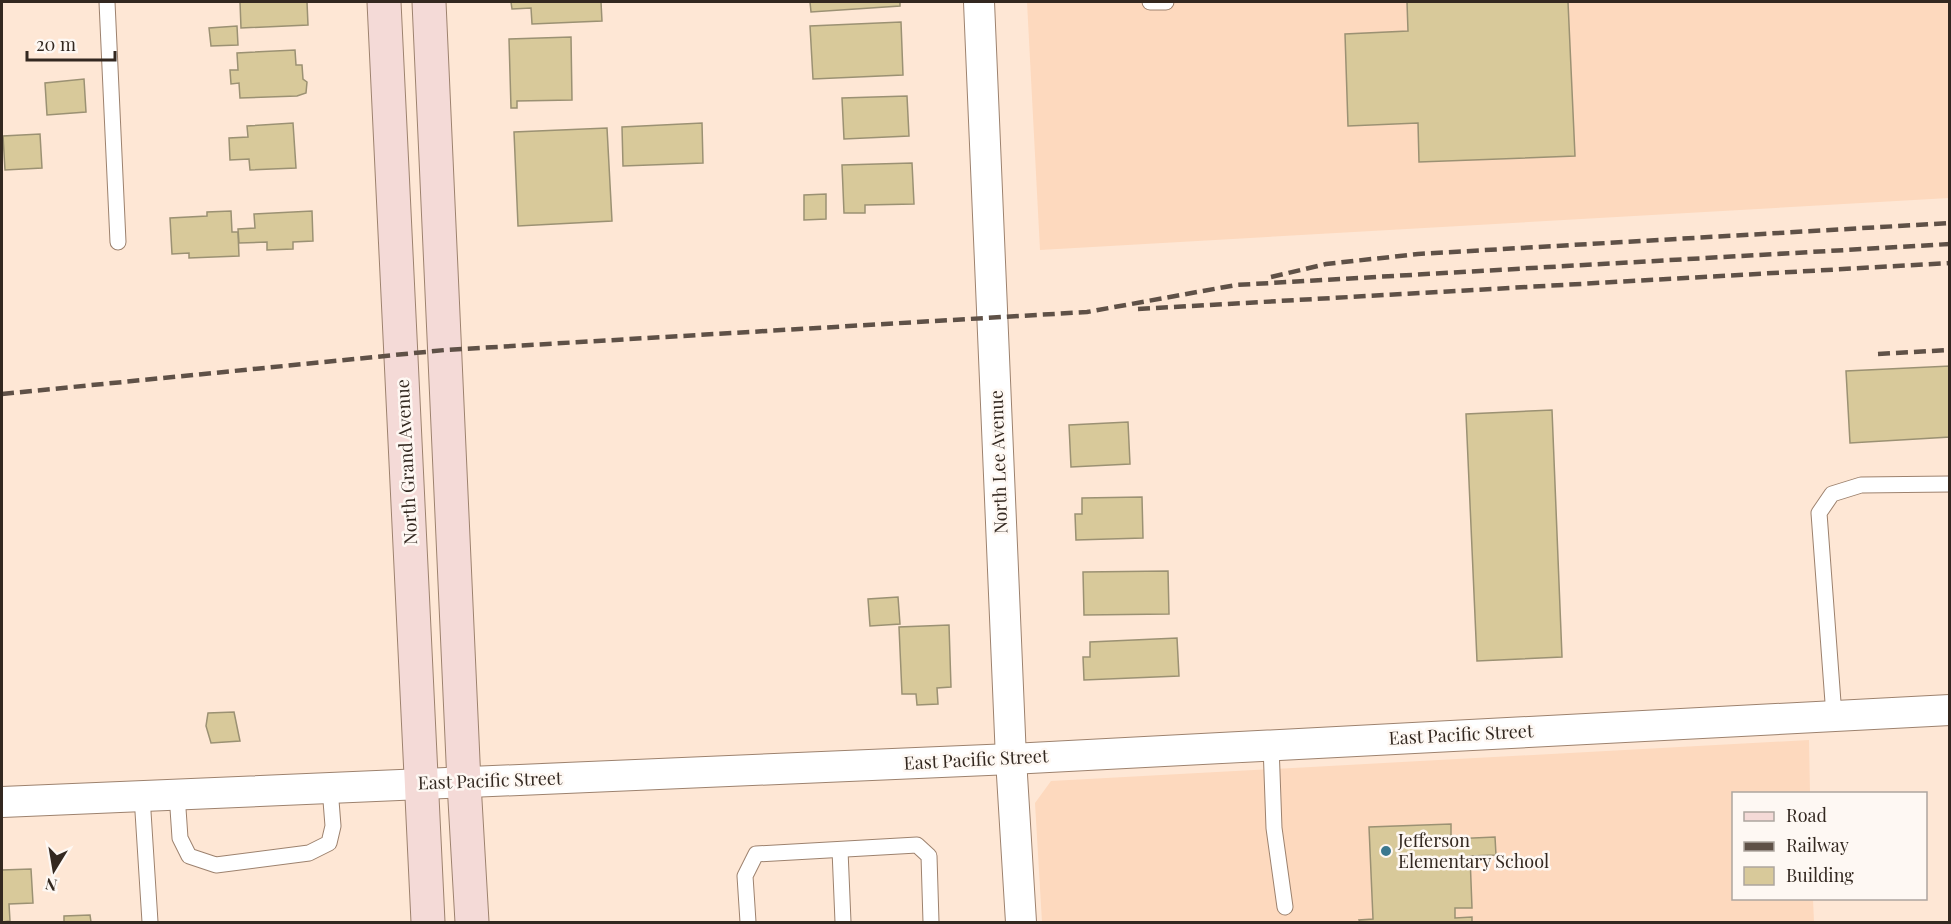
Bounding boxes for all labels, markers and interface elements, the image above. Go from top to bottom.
scale bar [27,24,116,62]
text: 20 m [36,32,76,56]
street label: North Grand Avenue [390,379,422,545]
street label: North Lee Avenue [983,390,1013,534]
street label: East Pacific Street [1388,718,1534,750]
street label: East Pacific Street [903,743,1049,775]
street label: East Pacific Street [417,765,563,795]
legend [1732,792,1927,900]
text: Road [1786,803,1827,827]
place label: Jefferson Elementary School [1397,828,1549,873]
text: Railway [1786,833,1849,857]
north arrow [24,840,84,900]
marker: Jefferson Elementary School [1379,844,1393,858]
text: Building [1786,863,1854,887]
text: N [43,874,59,897]

